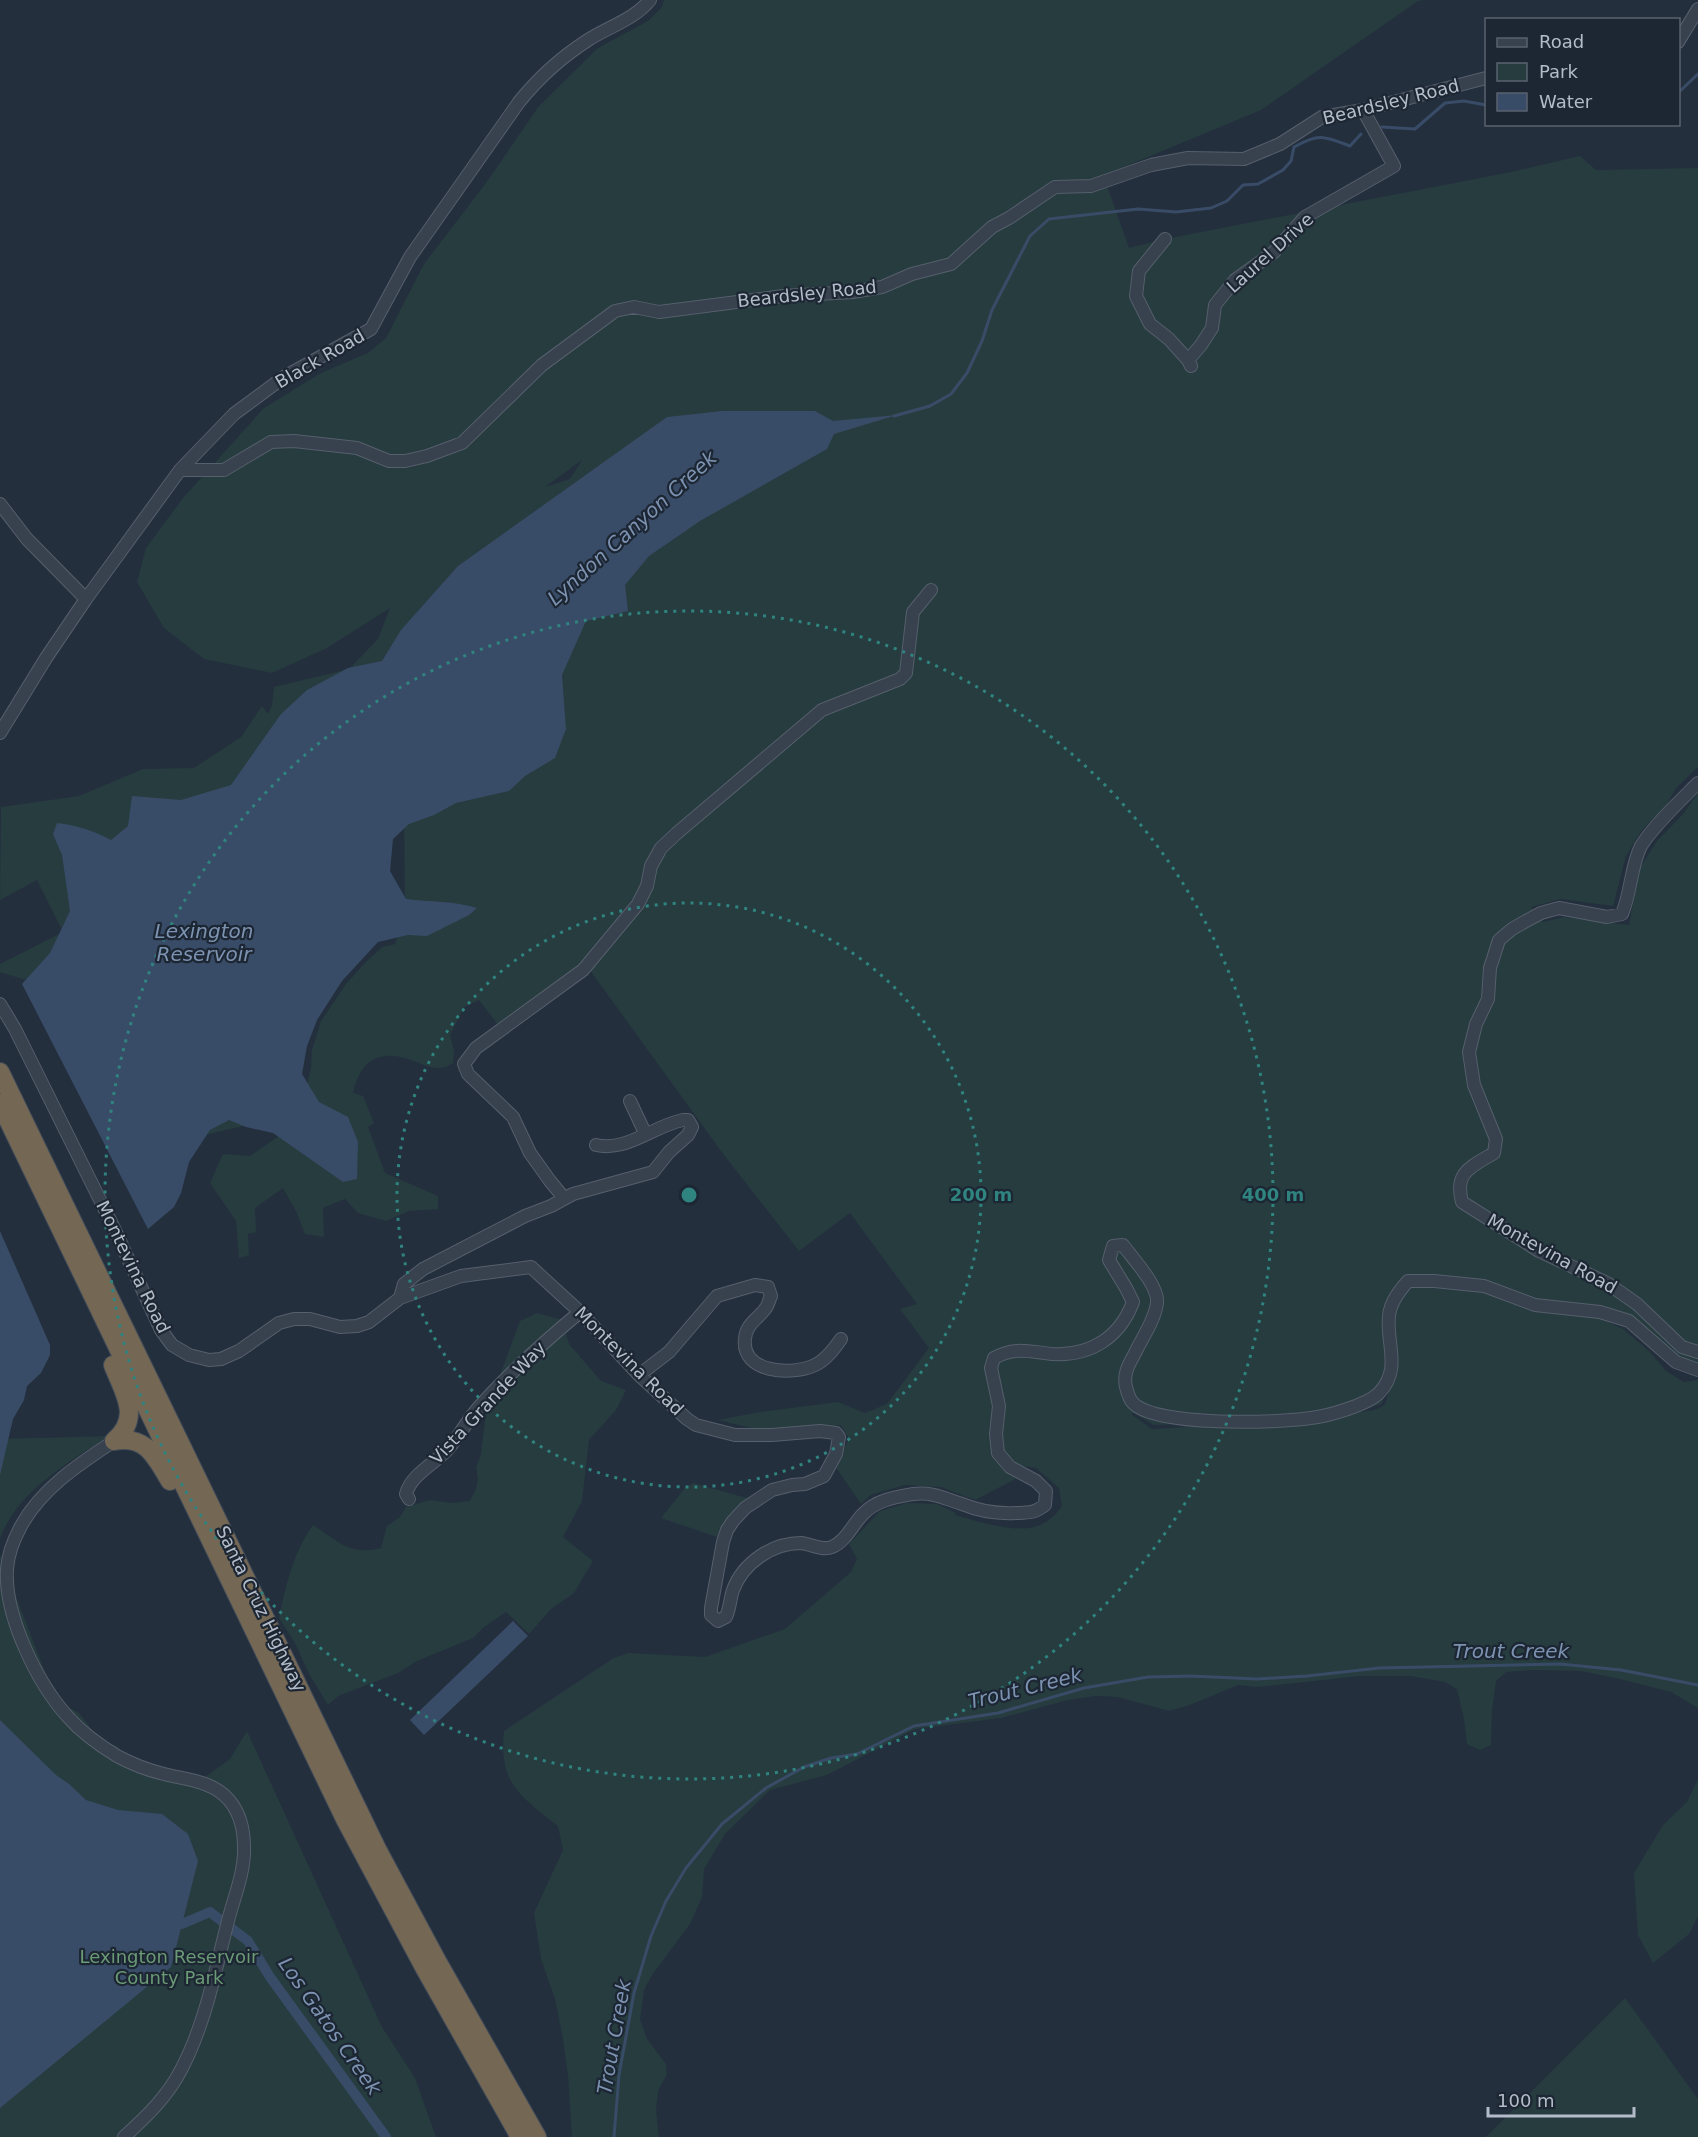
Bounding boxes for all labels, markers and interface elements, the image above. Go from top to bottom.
legend [1485,18,1680,126]
text: Road [1539,31,1584,52]
text: Park [1539,61,1578,82]
street label: Beardsley Road [1320,74,1461,129]
text: Water [1539,91,1593,112]
street label: Laurel Drive [1222,208,1317,297]
street label: Beardsley Road [736,276,878,311]
street label: Black Road [271,325,368,393]
water label: Lyndon Canyon Creek [542,445,723,610]
water label: Lexington Reservoir [155,919,253,966]
text: 200 m [950,1184,1012,1205]
text: 400 m [1242,1184,1304,1205]
centre of rings [679,1185,699,1205]
street label: Montevina Road [92,1197,175,1337]
street label: Montevina Road [1484,1209,1621,1298]
street label: Montevina Road [571,1302,688,1419]
street label: Vista Grande Way [425,1337,550,1468]
street label: Santa Cruz Highway [212,1522,311,1695]
water label: Trout Creek [1453,1639,1571,1663]
water label: Trout Creek [966,1662,1086,1714]
park label: Lexington Reservoir County Park [80,1946,259,1988]
water label: Los Gatos Creek [273,1952,387,2101]
water label: Trout Creek [592,1976,636,2096]
scale bar [1488,2080,1634,2118]
text: 100 m [1497,2090,1555,2111]

